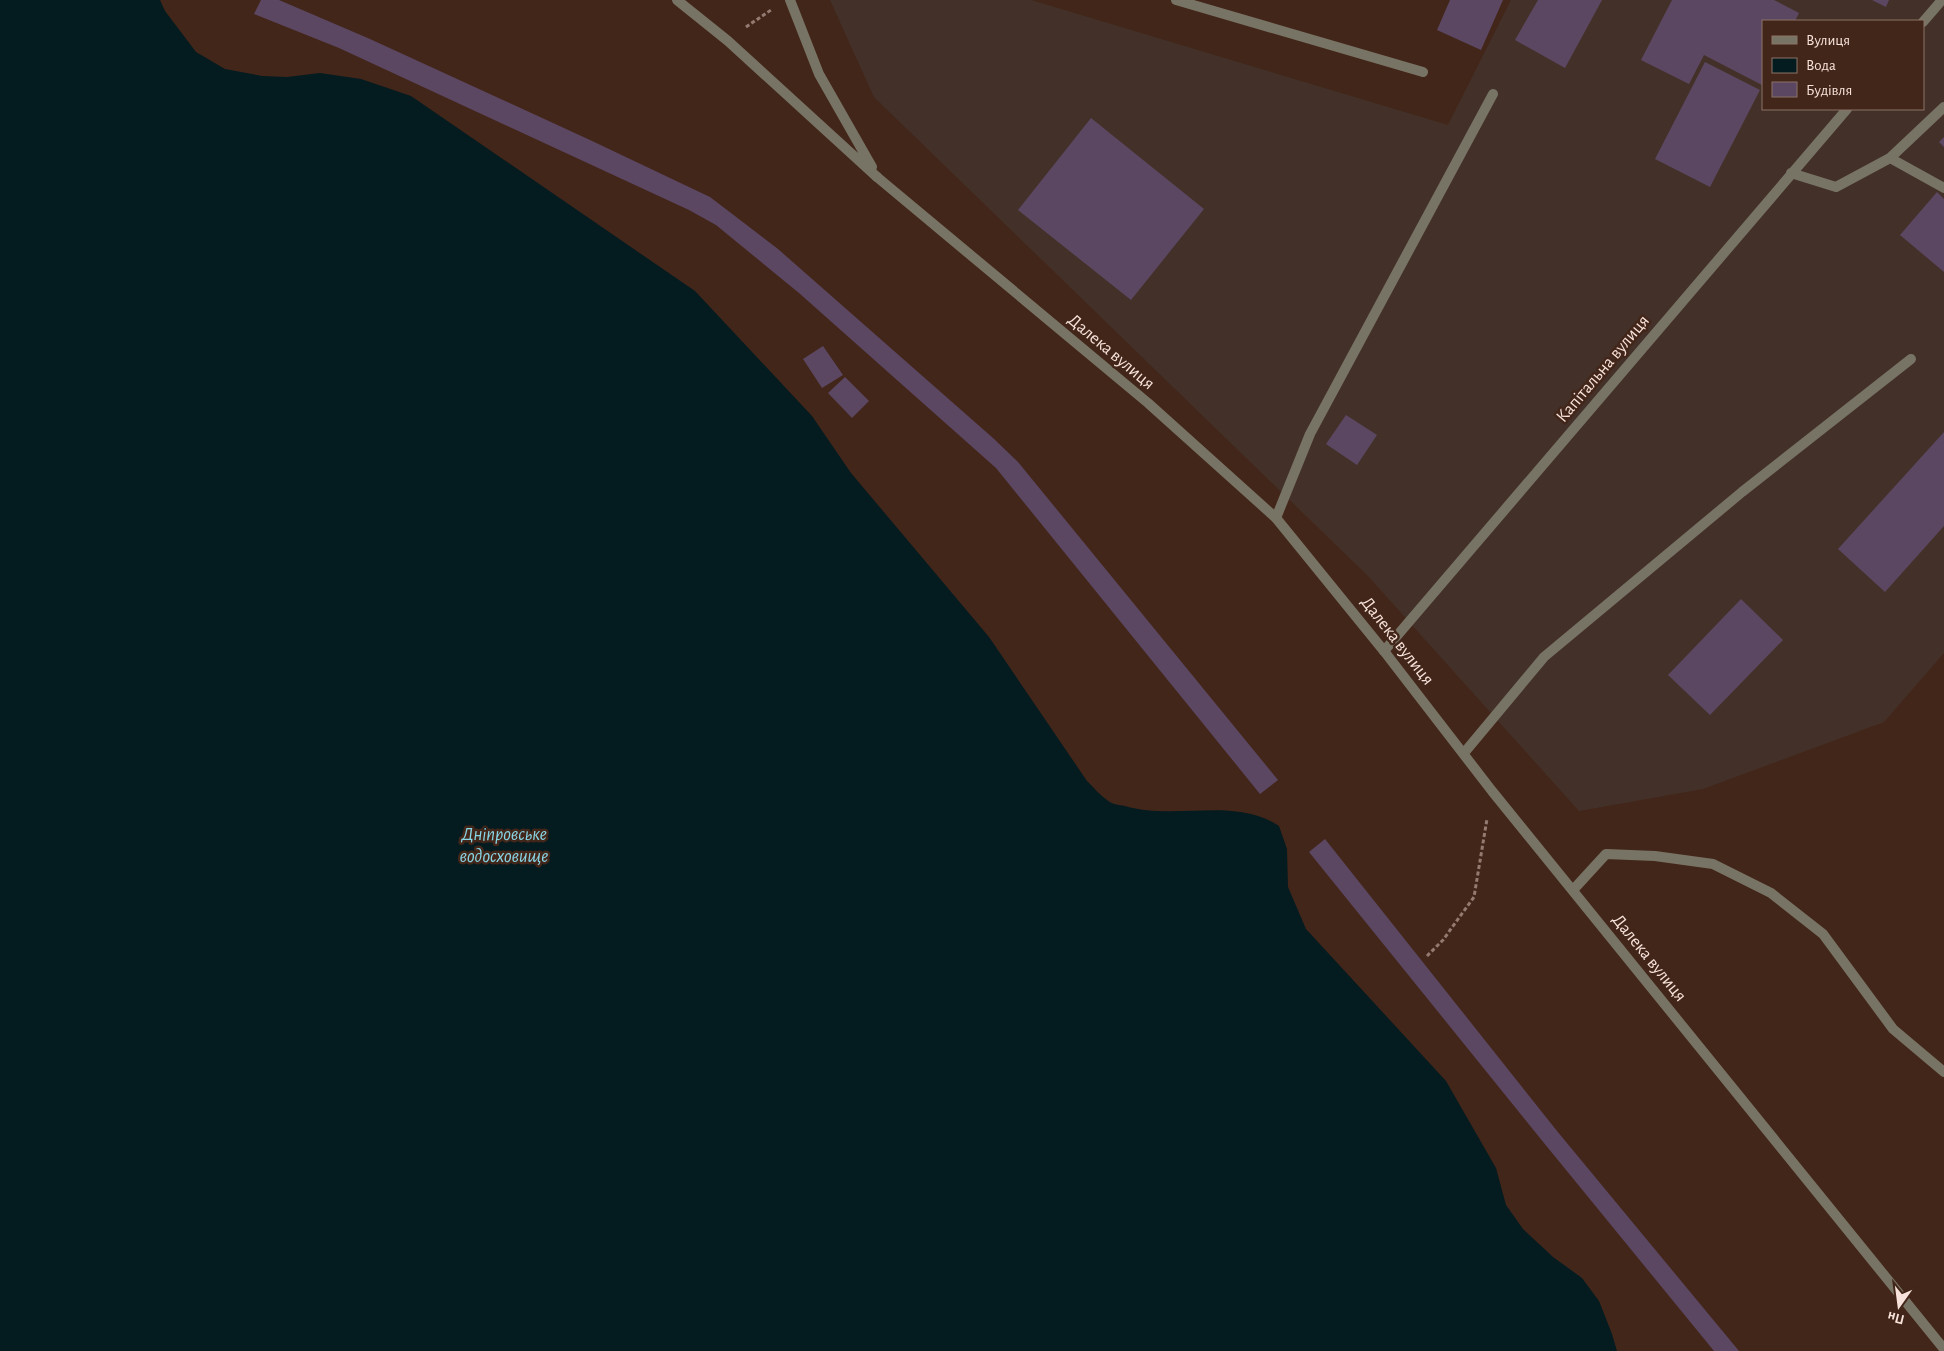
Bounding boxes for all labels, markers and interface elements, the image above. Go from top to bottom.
legend [1762,20,1924,110]
text: Вулиця [1806,33,1850,48]
text: Вода [1806,58,1836,73]
text: Будівля [1806,83,1852,98]
street label: Далека вулиця [1064,311,1158,393]
street label: Капітальна вулиця [1553,312,1653,426]
street label: Далека вулиця [1357,593,1437,689]
water label: Дніпровське водосховище [460,825,548,866]
street label: Далека вулиця [1608,911,1690,1005]
north arrow [1874,1281,1924,1331]
text: Пн [1886,1309,1906,1327]

